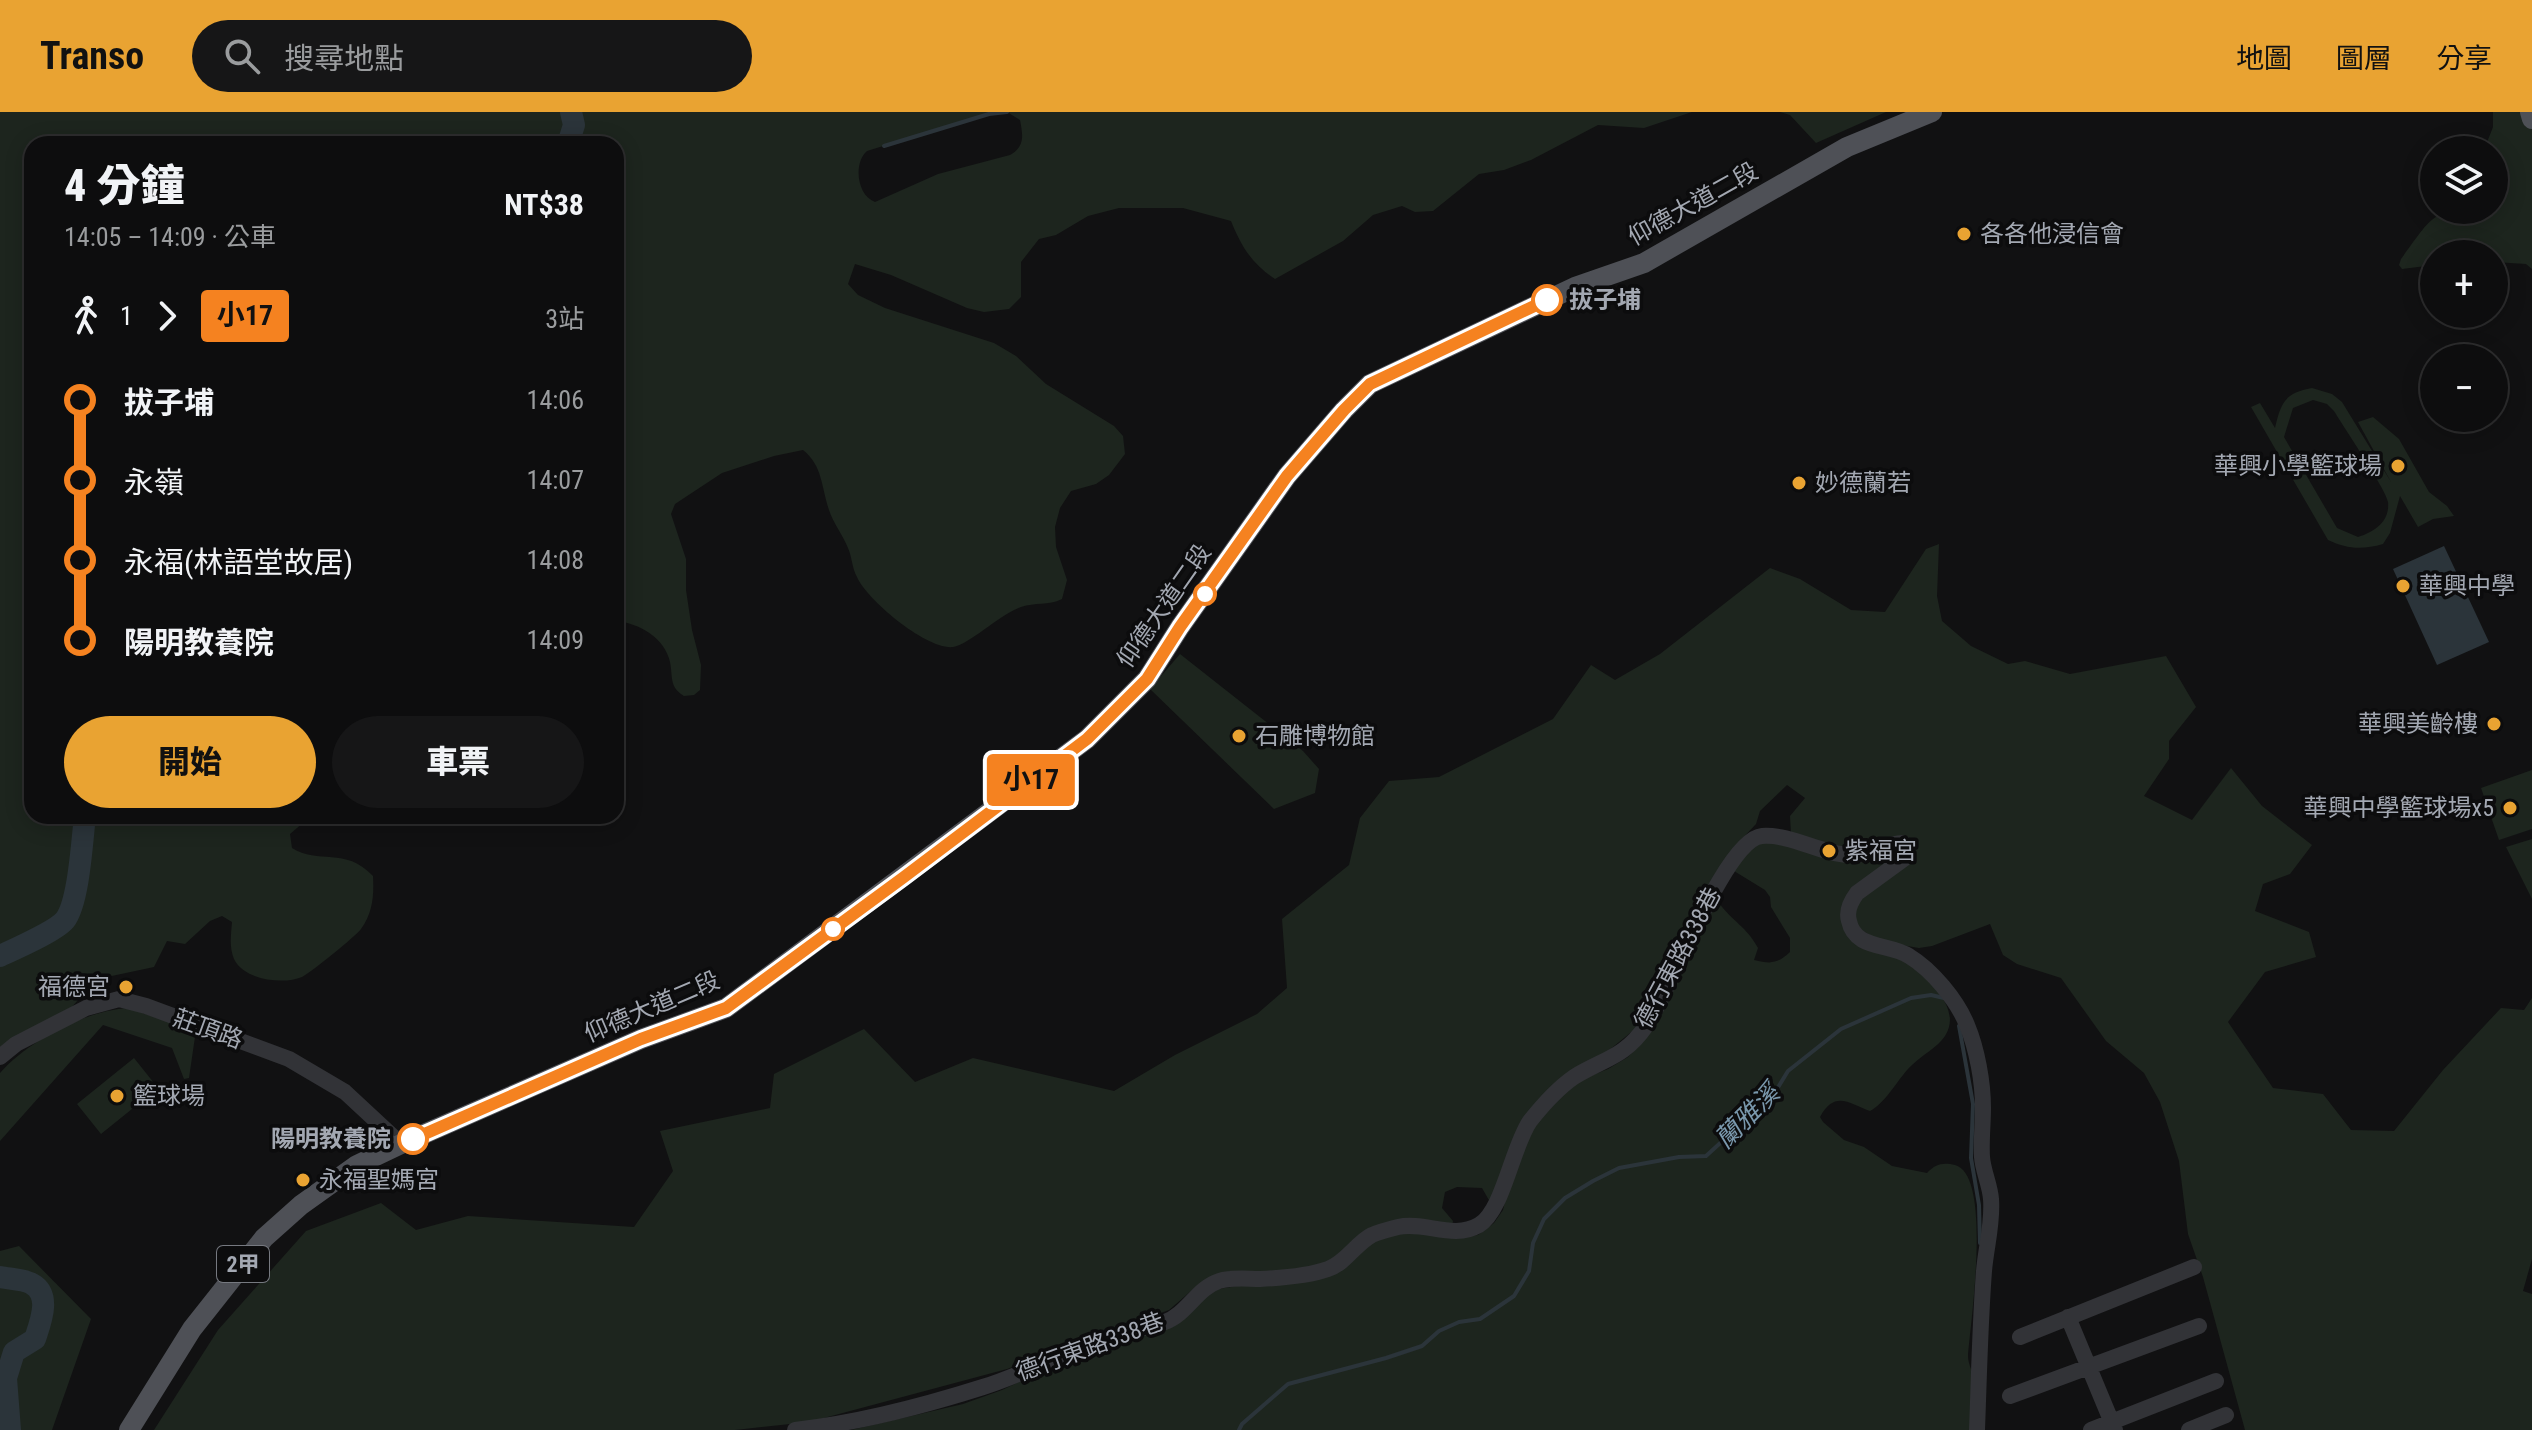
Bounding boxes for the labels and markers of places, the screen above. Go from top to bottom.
place label: 各各他浸信會 [1980,220,2124,248]
marker: 各各他浸信會 [1955,225,1973,243]
marker: 拔子埔 [1532,285,1562,315]
place label: 拔子埔 [1569,286,1641,314]
place label: 華興小學籃球場 [2214,452,2382,480]
marker: 華興小學籃球場 [2389,457,2407,475]
place label: 妙德蘭若 [1815,469,1911,497]
marker: 妙德蘭若 [1790,474,1808,492]
place label: 華興中學 [2419,572,2515,600]
marker: 華興中學 [2394,577,2412,595]
unlabelled marker [1194,583,1216,605]
place label: 華興美齡樓 [2358,710,2478,738]
marker: 華興美齡樓 [2485,715,2503,733]
place label: 石雕博物館 [1255,722,1375,750]
marker: 石雕博物館 [1230,727,1248,745]
place label: 華興中學籃球場x5 [2304,794,2494,822]
marker: 華興中學籃球場x5 [2501,799,2519,817]
place label: 紫福宮 [1845,837,1917,865]
marker: 紫福宮 [1820,842,1838,860]
unlabelled marker [822,918,844,940]
place label: 福德宮 [38,973,110,1001]
marker: 福德宮 [117,978,135,996]
place label: 籃球場 [133,1082,205,1110]
marker: 籃球場 [108,1087,126,1105]
marker: 陽明教養院 [398,1124,428,1154]
place label: 陽明教養院 [271,1125,391,1153]
place label: 永福聖媽宮 [319,1166,439,1194]
marker: 永福聖媽宮 [294,1171,312,1189]

